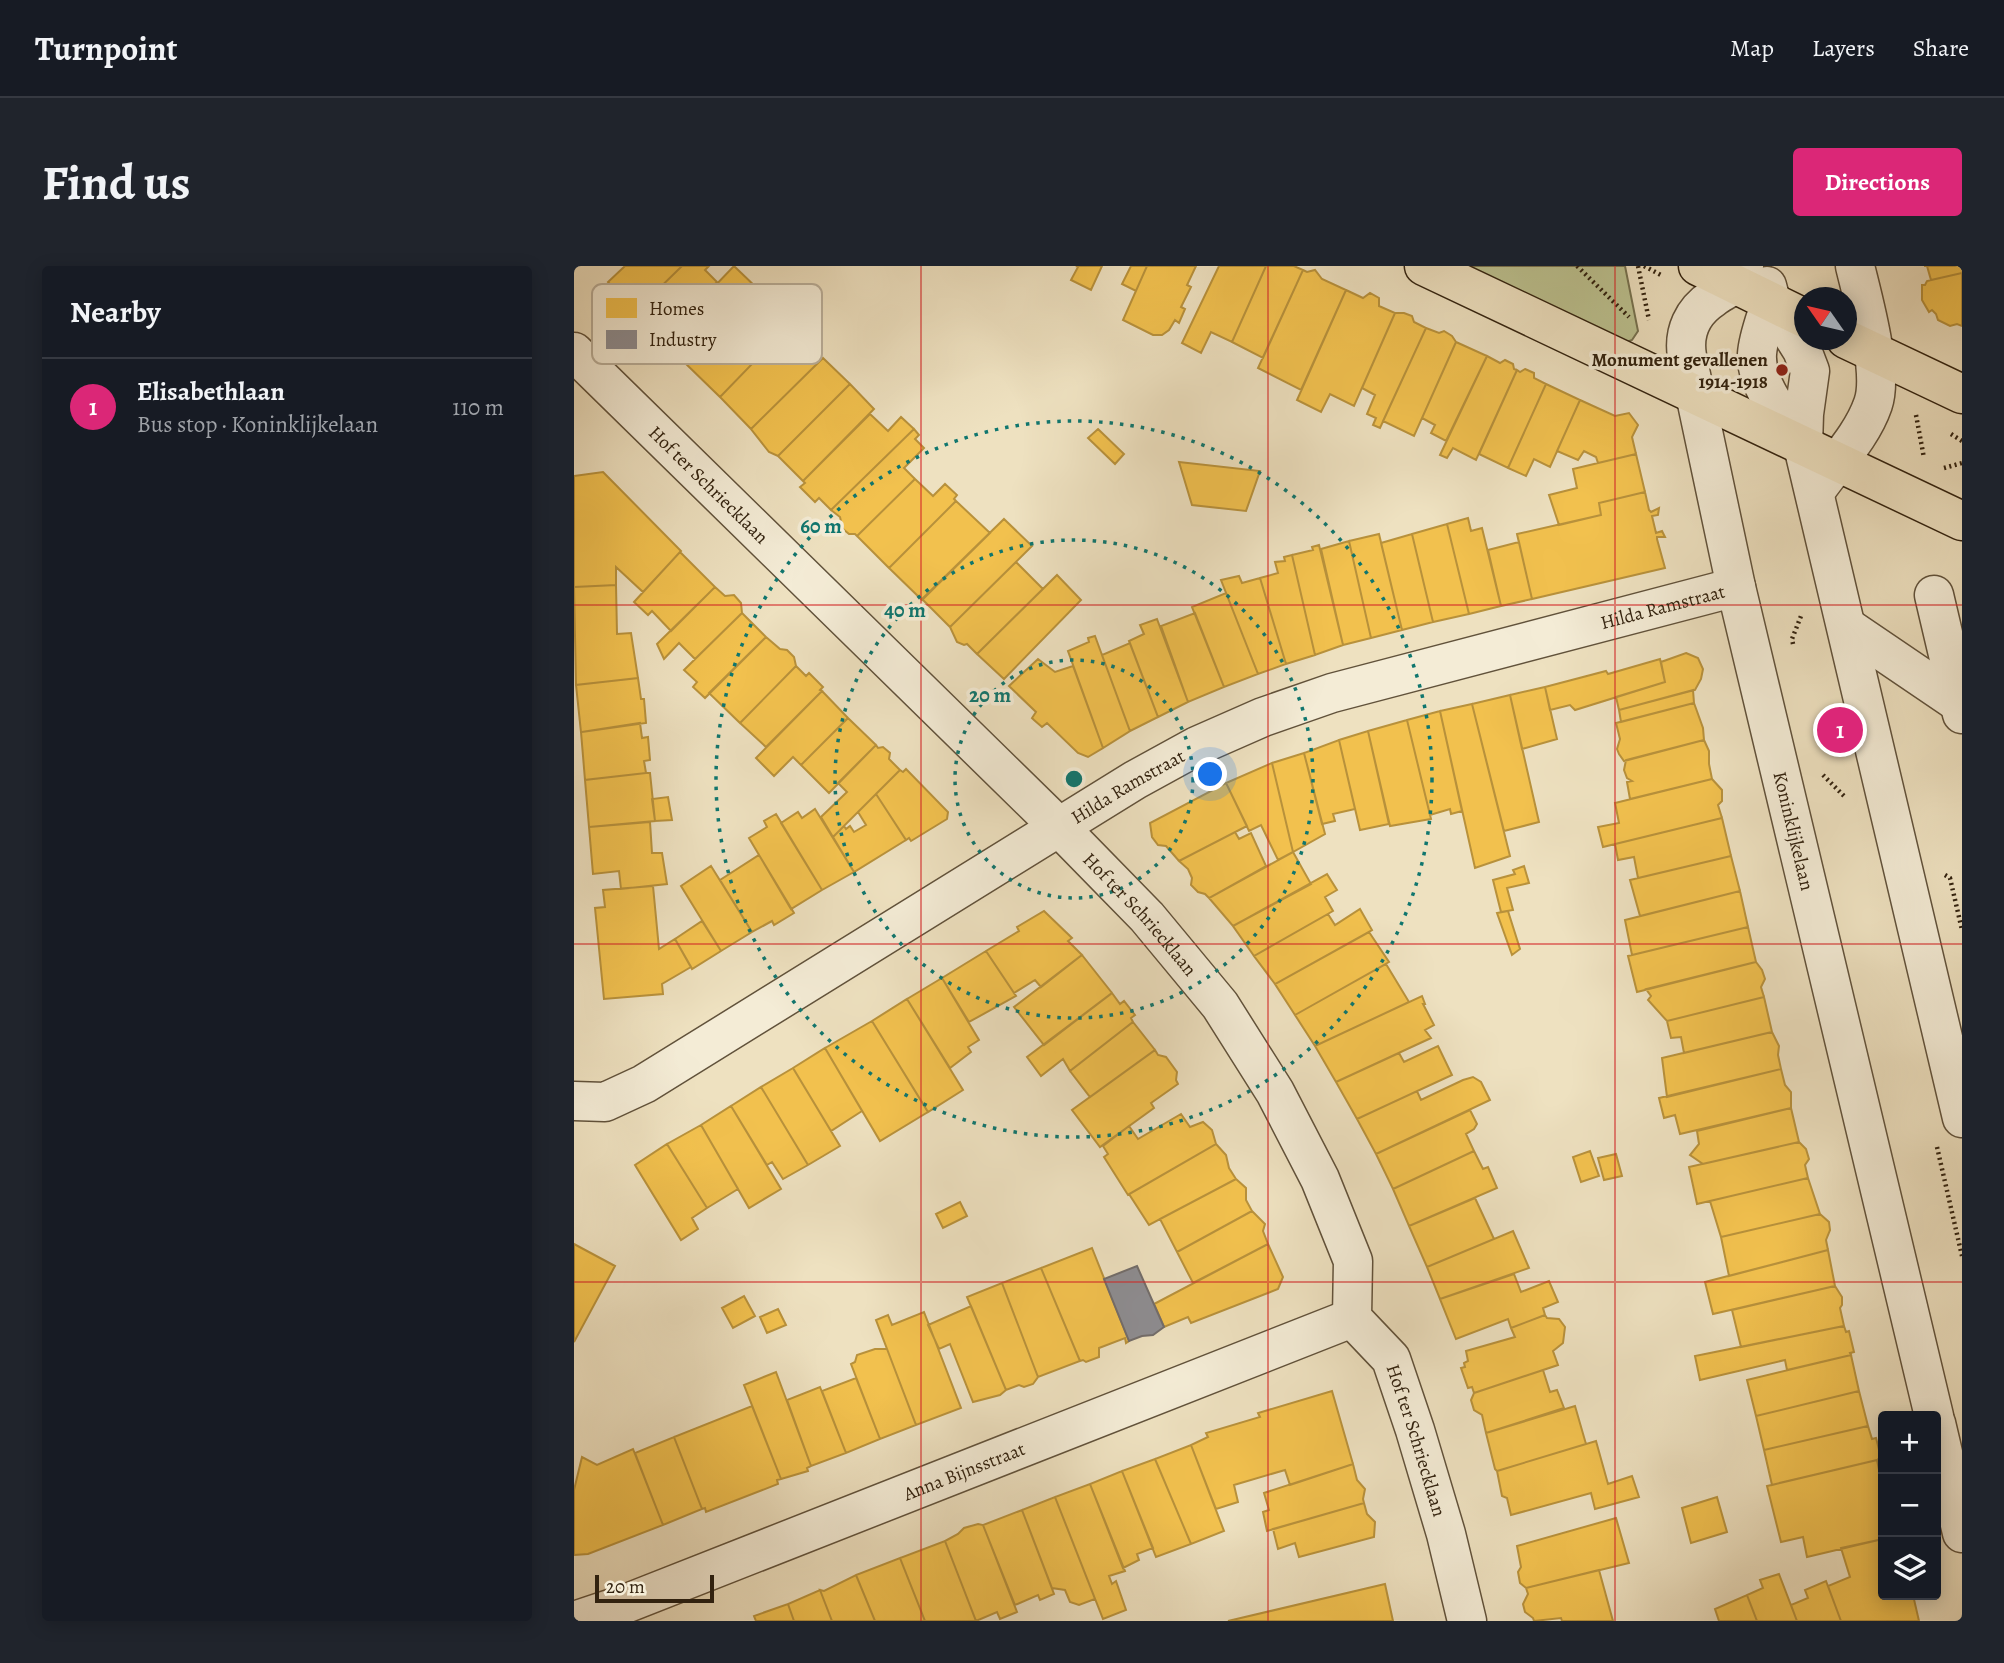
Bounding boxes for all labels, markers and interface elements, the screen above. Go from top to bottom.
text: Turnpoint [35,26,177,71]
text: Map [1730,32,1774,64]
text: Layers [1812,32,1875,64]
text: Share [1913,32,1969,64]
button: Directions [1793,148,1962,216]
text: Find us [42,149,190,216]
legend [592,284,822,364]
north arrow [1794,287,1857,350]
text: Nearby [70,292,161,332]
text: Homes [649,296,704,322]
text: Industry [649,327,717,353]
place label: Monument gevallenen 1914-1918 [1591,347,1768,395]
marker: Monument gevallenen 1914-1918 [1774,362,1790,378]
text: Elisabethlaan [137,374,285,409]
text: 1 [89,392,97,423]
text: 110 m [452,392,504,423]
text: Bus stop · Koninklijkelaan [137,409,378,440]
street label: Hof ter Schriecklaan [643,420,774,550]
text: 60 m [800,512,842,540]
street label: Hilda Ramstraat [1598,578,1728,636]
text: 40 m [884,596,926,624]
text: 20 m [969,681,1011,709]
pin: 1 [1817,704,1863,756]
street label: Hilda Ramstraat [1066,743,1190,831]
your location [1193,757,1227,791]
centre of rings [1062,767,1086,791]
street label: Koninklijkelaan [1766,769,1820,893]
street label: Hof ter Schriecklaan [1077,847,1203,982]
street label: Hof ter Schriecklaan [1380,1361,1452,1520]
map controls [1878,1411,1941,1600]
button: + [1878,1411,1941,1474]
street label: Anna Bijnsstraat [899,1436,1029,1508]
button: − [1878,1474,1941,1537]
button: layers [1878,1537,1941,1600]
scale bar [595,1572,714,1604]
text: 20 m [606,1574,645,1600]

